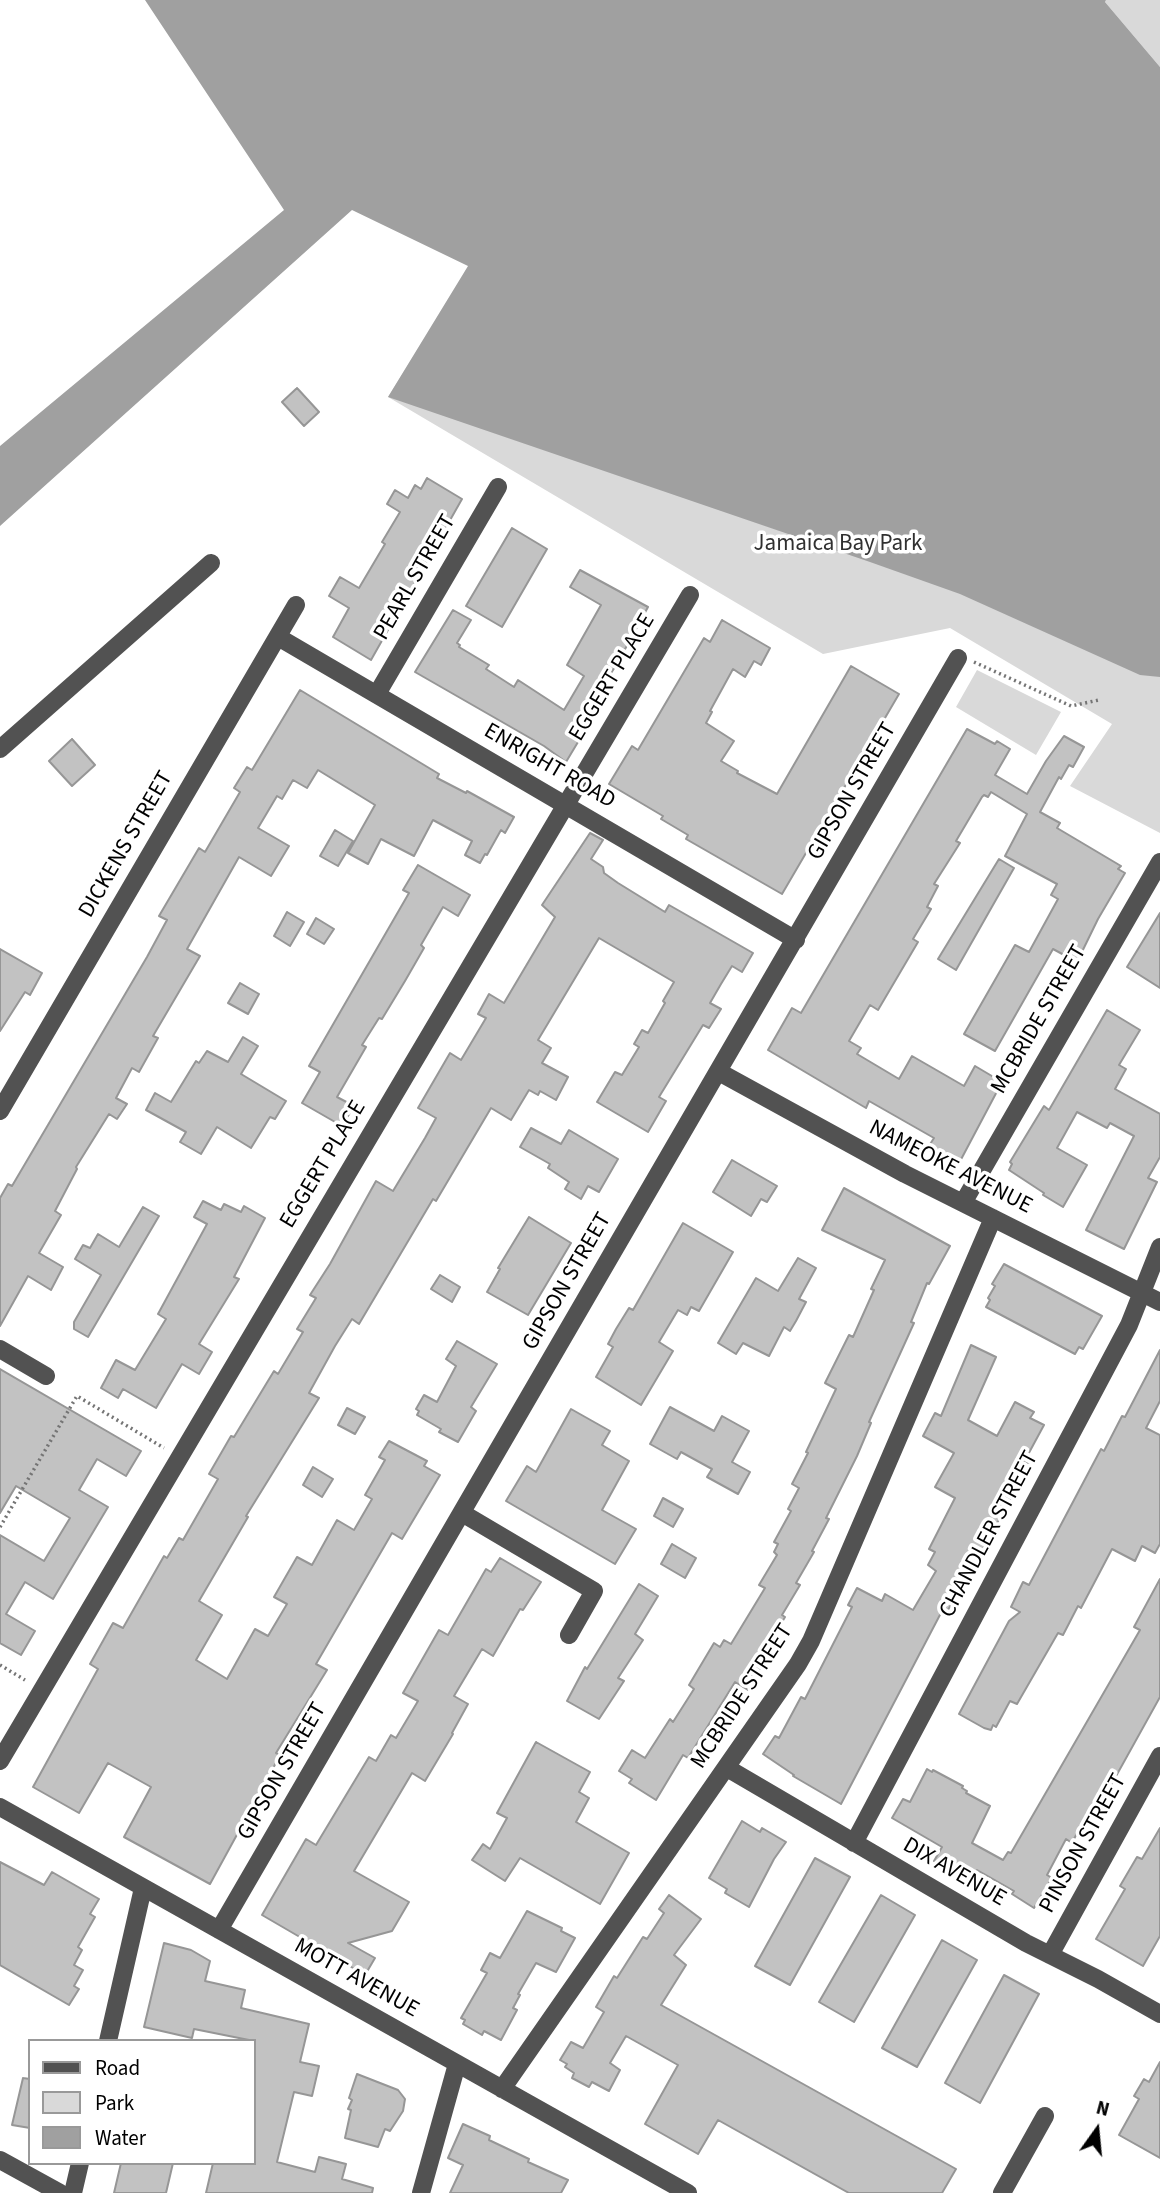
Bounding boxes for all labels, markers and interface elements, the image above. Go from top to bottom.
street label: PEARL STREET [369,510,463,646]
park label: Jamaica Bay Park [754,531,922,559]
street label: EGGERT PLACE [564,609,662,747]
street label: ENRIGHT ROAD [478,718,620,816]
street label: GIPSON STREET [803,718,903,866]
street label: DICKENS STREET [74,767,180,923]
street label: MCBRIDE STREET [986,941,1094,1099]
street label: EGGERT PLACE [275,1096,373,1234]
street label: NAMEOKE AVENUE [864,1115,1036,1221]
street label: GIPSON STREET [518,1208,618,1356]
street label: CHANDLER STREET [935,1447,1045,1623]
street label: MCBRIDE STREET [686,1619,800,1775]
street label: GIPSON STREET [233,1698,333,1846]
street label: PINSON STREET [1034,1770,1134,1918]
street label: DIX AVENUE [897,1832,1011,1914]
street label: MOTT AVENUE [289,1933,423,2025]
legend [28,2039,256,2165]
text: Road [95,2053,140,2083]
text: Park [95,2088,134,2118]
north arrow [1062,2095,1132,2165]
text: N [1093,2095,1112,2124]
text: Water [95,2123,146,2153]

